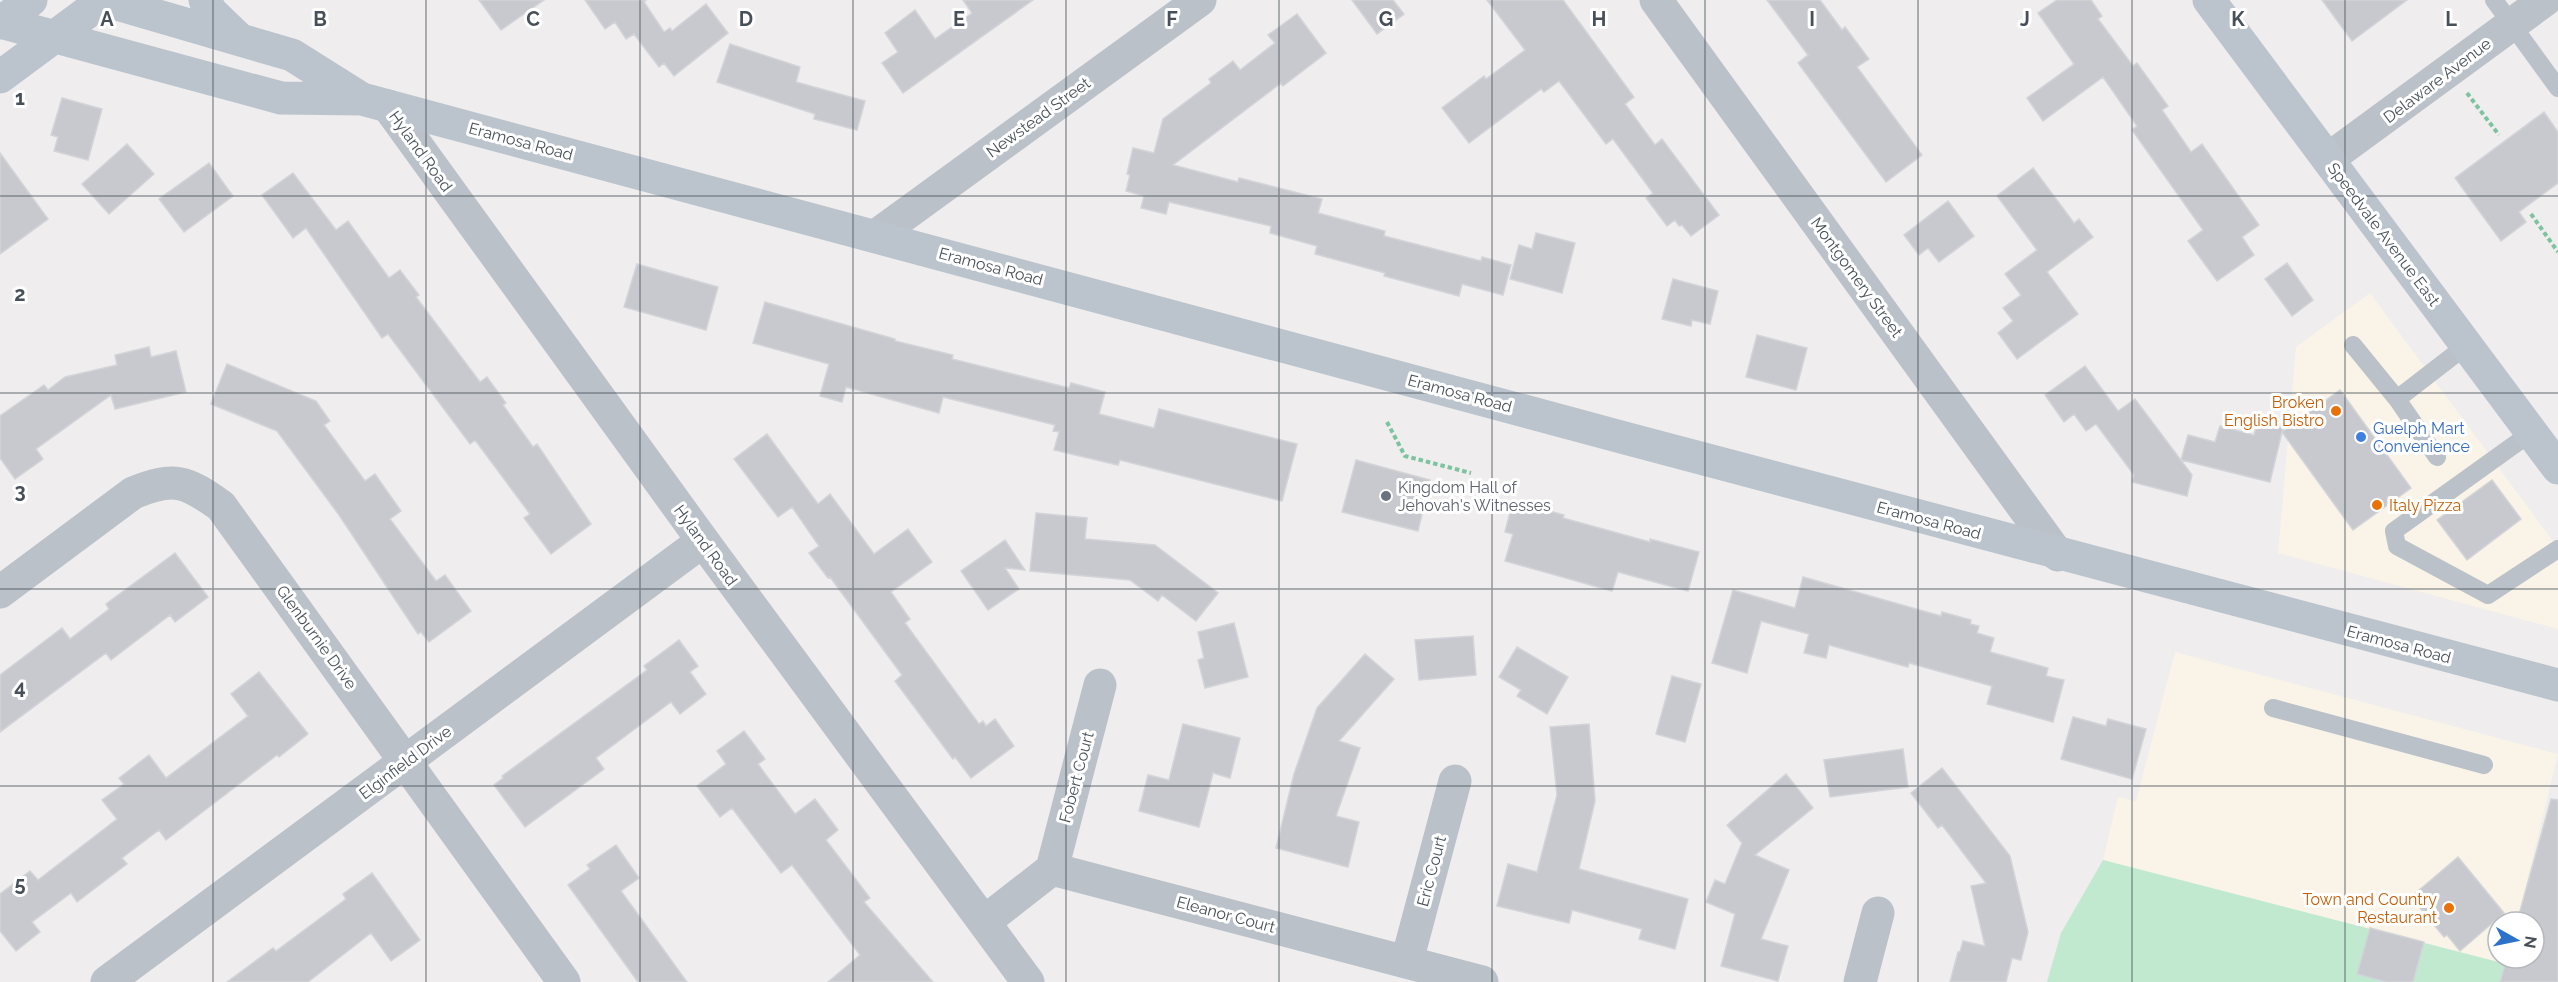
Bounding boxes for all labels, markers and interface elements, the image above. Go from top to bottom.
text: A [100,7,114,31]
text: B [313,7,327,31]
text: C [526,7,540,31]
text: D [739,7,753,31]
text: E [953,7,965,31]
text: F [1166,7,1178,31]
text: G [1379,7,1393,31]
text: H [1592,7,1606,31]
text: I [1809,7,1815,31]
text: J [2020,7,2030,31]
text: K [2231,7,2245,31]
text: L [2445,7,2457,31]
street label: Delaware Avenue [2380,34,2495,127]
street label: Newstead Street [983,73,1094,161]
text: 1 [15,86,25,110]
street label: Hyland Road [385,107,456,195]
street label: Eramosa Road [467,118,575,165]
street label: Speedvale Avenue East [2324,159,2444,310]
street label: Montgomery Street [1807,214,1907,342]
street label: Eramosa Road [937,243,1045,290]
text: 2 [14,282,26,306]
street label: Eramosa Road [1406,370,1514,417]
place label: Broken English Bistro [2224,393,2324,430]
marker: Broken English Bistro [2329,404,2343,418]
place label: Guelph Mart Convenience [2373,419,2470,456]
marker: Guelph Mart Convenience [2354,430,2368,444]
place label: Kingdom Hall of Jehovah's Witnesses [1398,478,1551,515]
text: 3 [14,479,26,503]
marker: Kingdom Hall of Jehovah's Witnesses [1379,489,1393,503]
place label: Italy Pizza [2389,496,2461,515]
street label: Eramosa Road [1875,497,1983,544]
marker: Italy Pizza [2370,498,2384,512]
street label: Hyland Road [670,501,741,589]
street label: Glenburnie Drive [272,582,361,693]
street label: Eramosa Road [2345,621,2453,668]
text: 4 [14,675,26,699]
street label: Elginfield Drive [355,721,455,803]
street label: Fobert Court [1055,729,1098,825]
street label: Eric Court [1413,833,1450,909]
text: 5 [14,872,26,896]
place label: Town and Country Restaurant [2302,890,2438,927]
street label: Eleanor Court [1174,892,1278,937]
marker: Town and Country Restaurant [2442,901,2456,915]
north arrow [2486,910,2546,970]
text: N [2520,935,2541,950]

